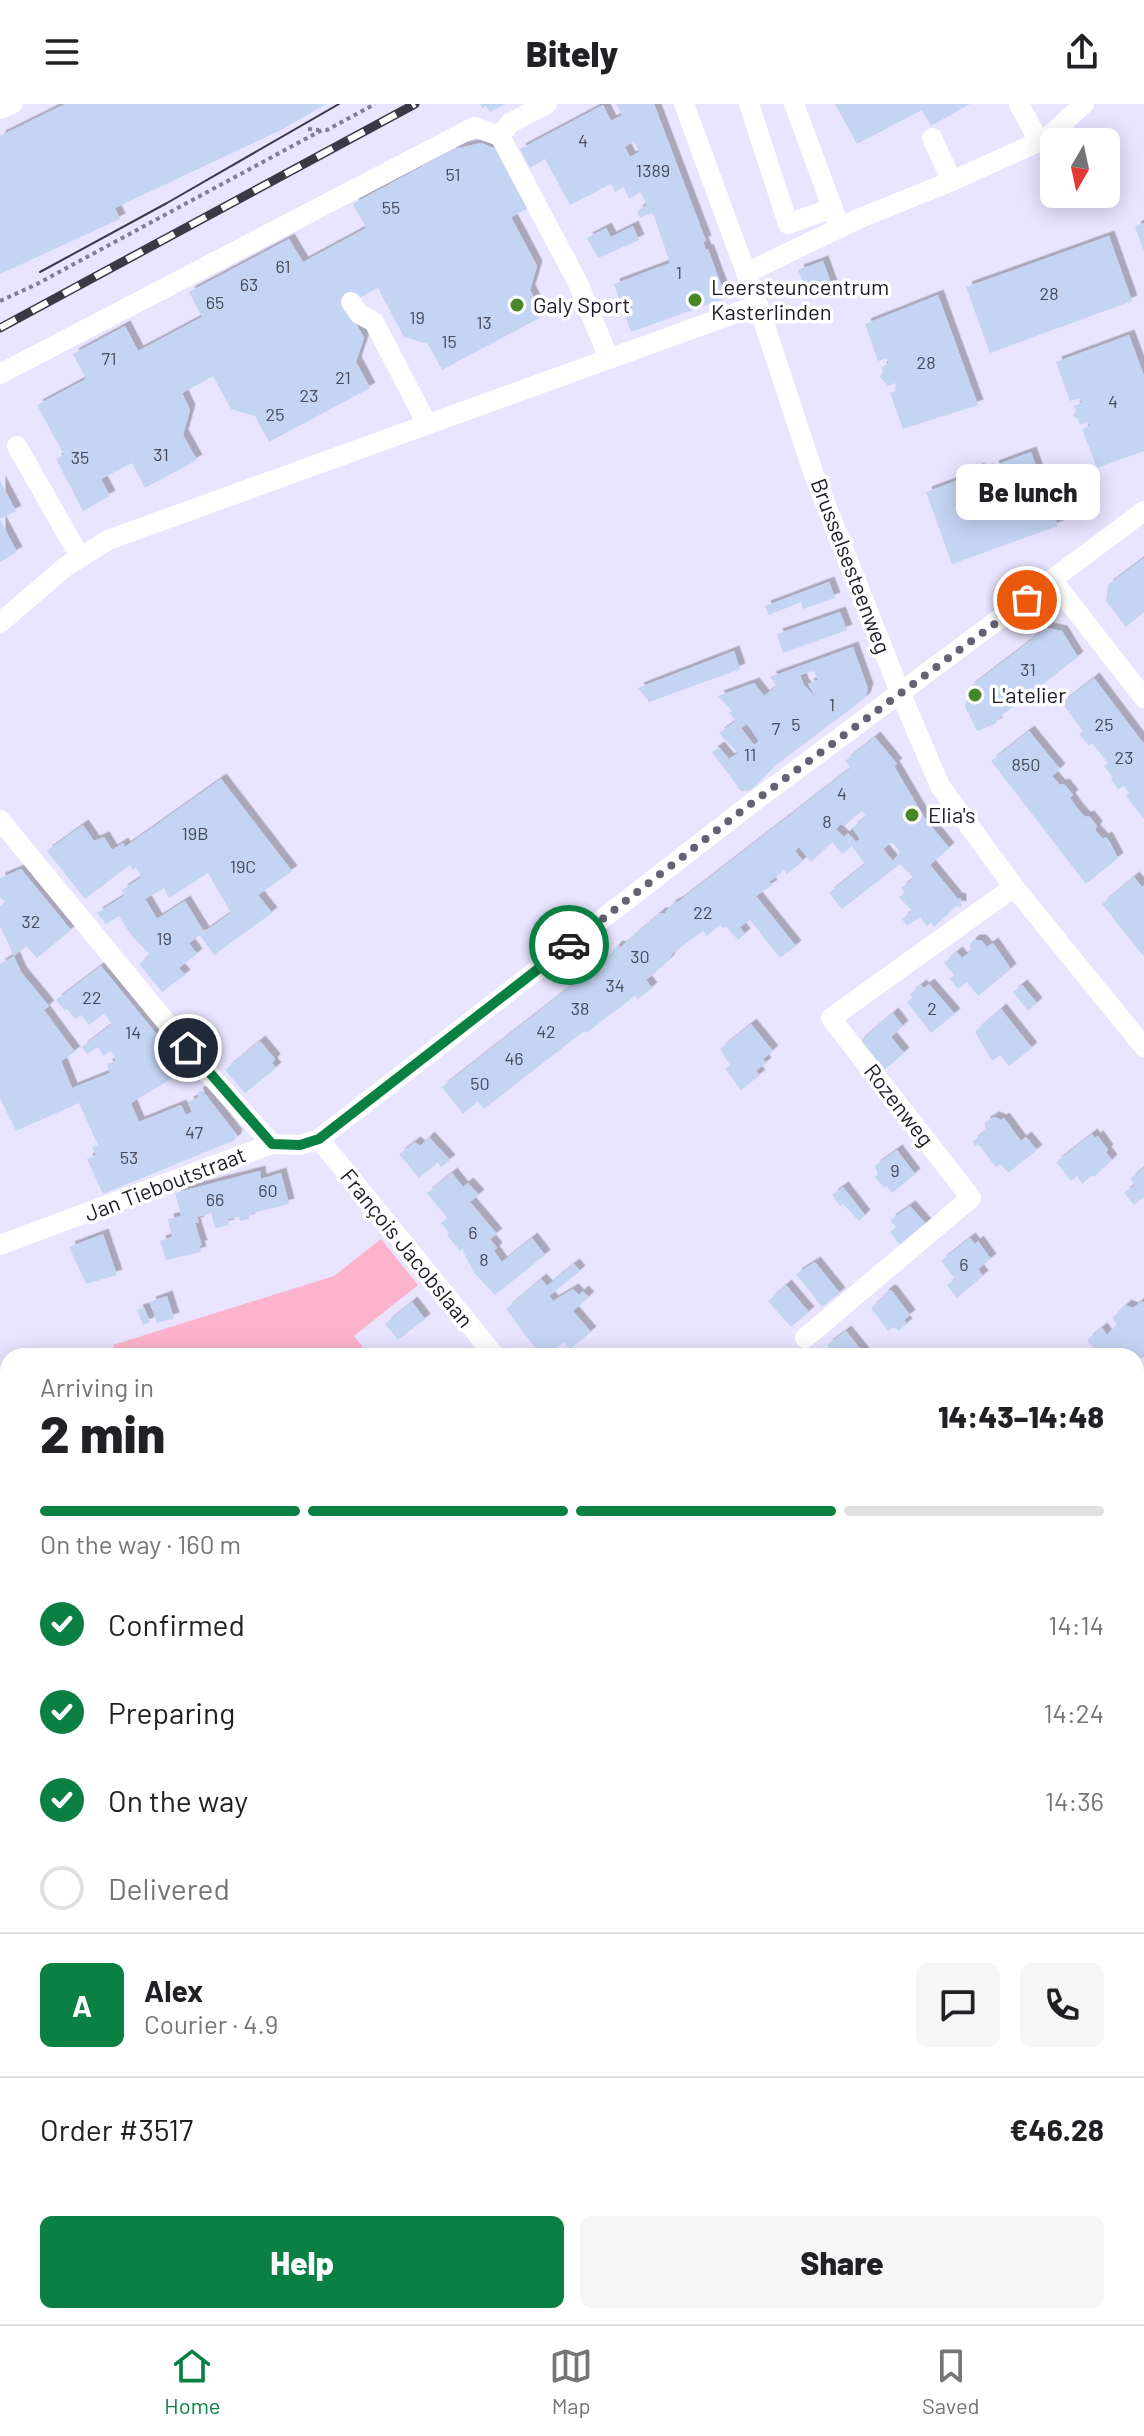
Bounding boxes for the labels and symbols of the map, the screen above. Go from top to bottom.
north arrow [1040,128,1120,208]
house number: 4 [578,129,588,151]
house number: 1389 [636,159,670,181]
house number: 51 [445,163,461,185]
house number: 55 [382,196,400,218]
house number: 61 [275,255,291,277]
house number: 1 [676,261,682,283]
house number: 63 [240,273,258,295]
place label: Leersteuncentrum Kasterlinden [711,273,889,324]
house number: 28 [1039,282,1059,304]
house number: 65 [206,291,224,313]
place label: Galy Sport [533,291,630,317]
marker: Leersteuncentrum Kasterlinden [686,291,704,309]
marker: Galy Sport [508,296,526,314]
house number: 19 [409,306,425,328]
house number: 13 [476,311,492,333]
house number: 15 [441,330,457,352]
house number: 71 [102,347,116,369]
house number: 28 [916,351,936,373]
house number: 21 [335,366,351,388]
house number: 23 [300,384,318,406]
house number: 4 [1108,390,1118,412]
house number: 25 [266,403,284,425]
house number: 31 [153,443,169,465]
house number: 35 [71,446,89,468]
callout: Be lunch [955,464,1099,520]
street label: Brusselsesteenweg [807,474,897,657]
pin [993,566,1061,634]
house number: 31 [1020,658,1036,680]
place label: L'atelier [991,681,1066,707]
marker: L'atelier [966,686,984,704]
house number: 1 [829,693,835,715]
house number: 5 [791,713,801,735]
house number: 25 [1095,713,1113,735]
house number: 7 [772,717,781,739]
house number: 11 [744,743,756,765]
house number: 23 [1115,746,1133,768]
house number: 850 [1012,753,1040,775]
house number: 4 [837,782,847,804]
place label: Elia's [928,801,976,827]
marker: Elia's [903,806,921,824]
house number: 8 [822,810,832,832]
house number: 19B [182,822,208,844]
house number: 19C [230,855,256,877]
house number: 22 [693,901,713,923]
courier [529,905,609,985]
house number: 32 [22,910,40,932]
house number: 19 [156,927,172,949]
house number: 30 [630,945,650,967]
house number: 34 [605,974,625,996]
house number: 22 [82,986,102,1008]
house number: 38 [571,997,589,1019]
house number: 2 [927,997,937,1019]
pin [154,1014,222,1082]
house number: 42 [536,1020,556,1042]
house number: 14 [125,1021,141,1043]
house number: 46 [504,1047,524,1069]
street label: Rozenweg [860,1058,940,1151]
house number: 50 [470,1072,490,1094]
house number: 47 [185,1121,203,1143]
street label: Jan Tieboutstraat [80,1140,249,1226]
house number: 53 [120,1146,138,1168]
house number: 9 [890,1159,900,1181]
street label: François Jacobslaan [336,1163,480,1332]
house number: 60 [258,1179,278,1201]
house number: 66 [206,1188,224,1210]
house number: 6 [468,1221,478,1243]
house number: 8 [479,1248,489,1270]
house number: 6 [959,1253,969,1275]

